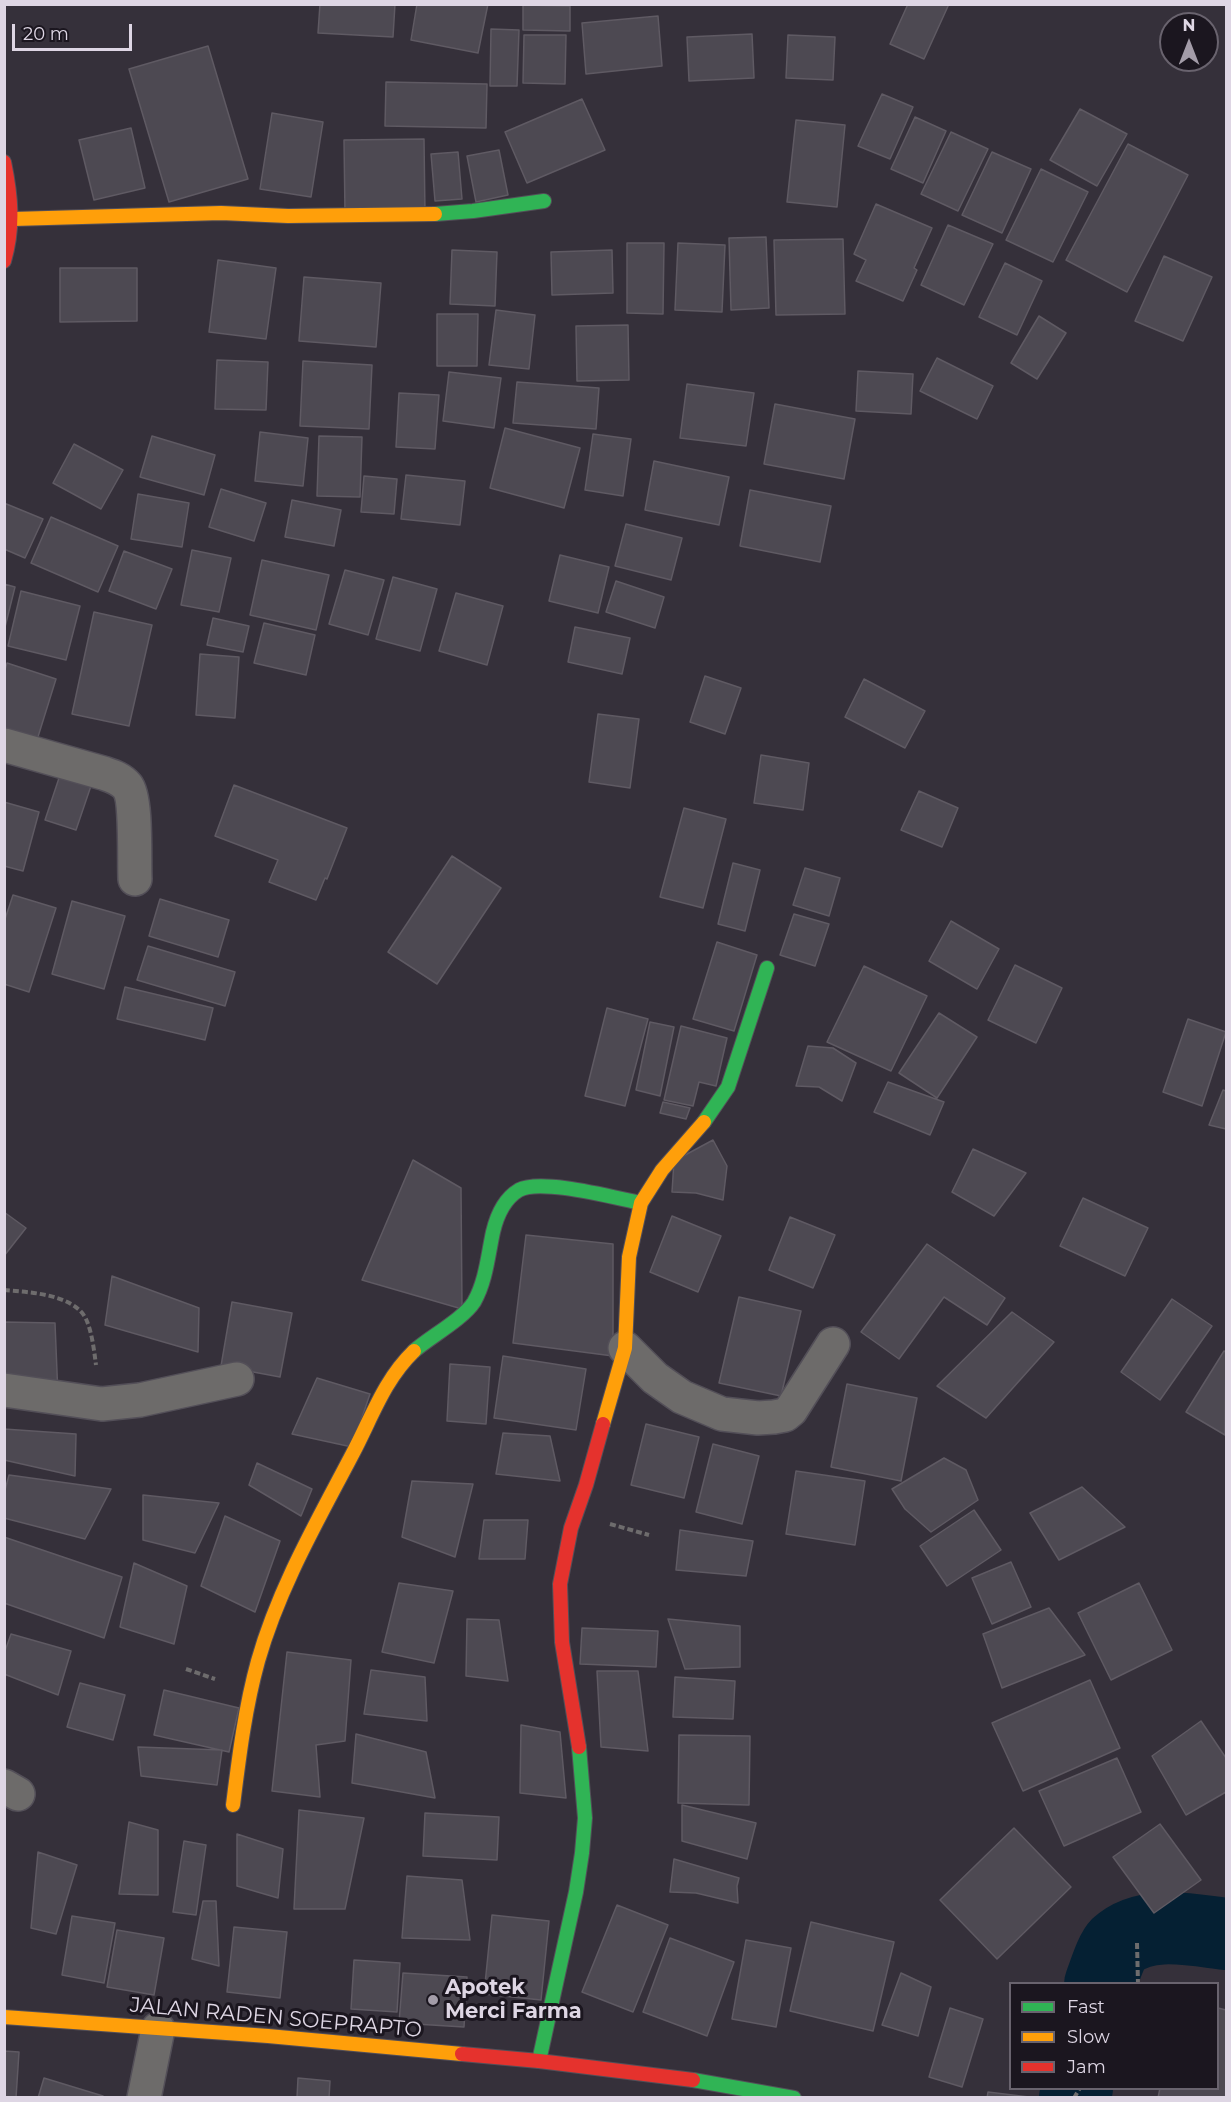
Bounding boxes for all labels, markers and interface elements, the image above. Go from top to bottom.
scale bar [15,12,135,50]
north arrow [1159,12,1219,72]
text: N [1183,16,1195,35]
text: 20 m [23,23,69,45]
place label: Apotek Merci Farma [445,1975,582,2025]
legend [1009,1982,1219,2090]
street label: JALAN RADEN SOEPRAPTO [129,1993,423,2043]
marker: Apotek Merci Farma [426,1993,440,2007]
text: Fast [1067,1996,1105,2018]
text: Slow [1067,2026,1110,2048]
text: Jam [1067,2056,1106,2078]

